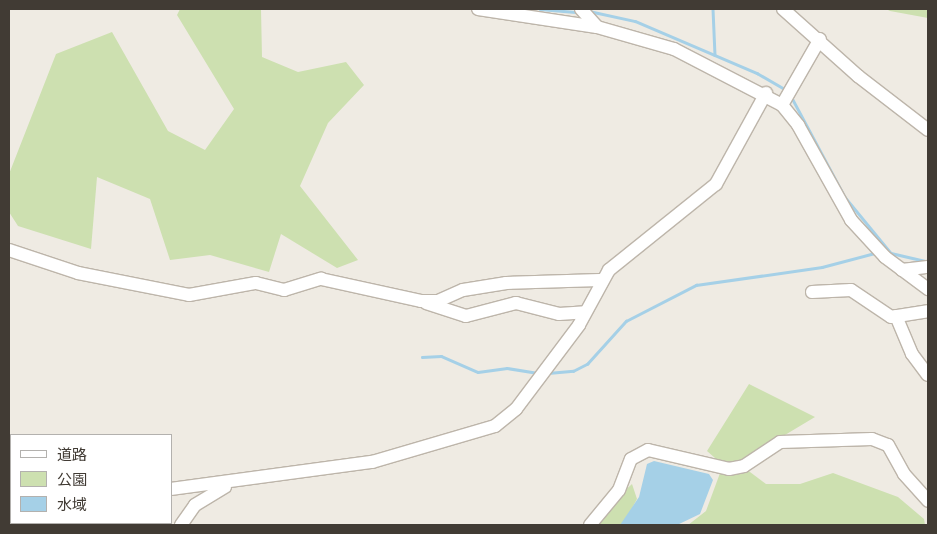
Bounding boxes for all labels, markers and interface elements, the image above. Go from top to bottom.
legend [10,434,172,524]
text: 道路 [57,446,87,463]
text: 公園 [57,471,87,488]
text: 水域 [57,496,87,513]

